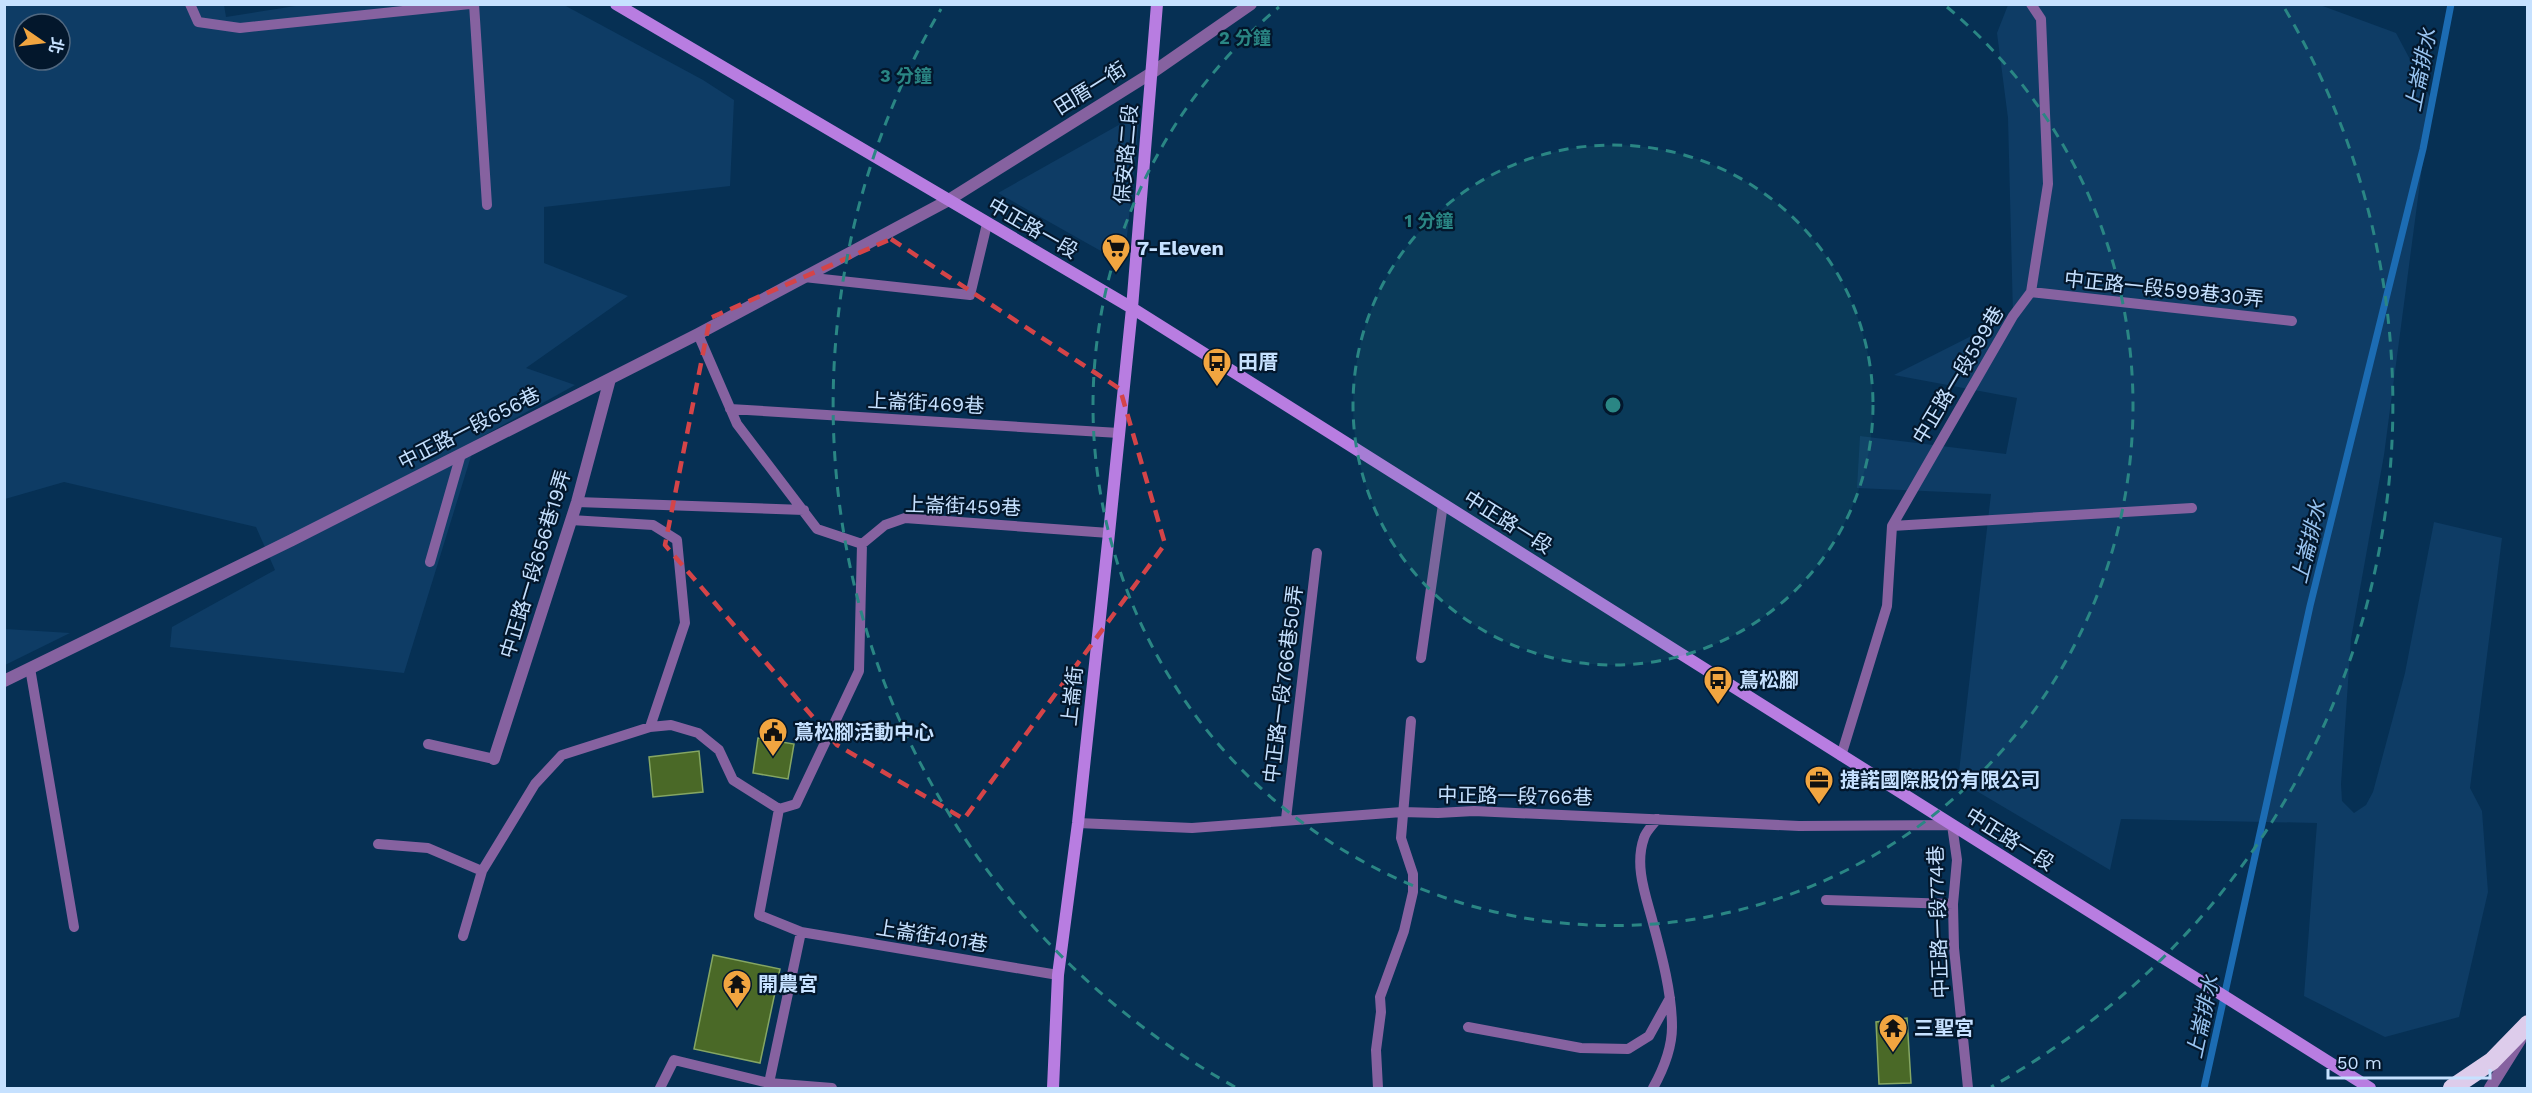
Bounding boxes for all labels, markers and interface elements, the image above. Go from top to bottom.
north arrow [12,12,72,72]
water label: 上崙排水 [2400,25,2441,114]
text: 2 分鐘 [1219,27,1271,48]
text: 北 [45,35,67,56]
street label: 田厝一街 [1050,57,1130,119]
text: 3 分鐘 [880,65,932,86]
street label: 保安路二段 [1110,103,1142,205]
street label: 中正路一段 [984,193,1082,263]
text: 1 分鐘 [1405,210,1453,231]
supermarket icon: 7-Eleven [1100,232,1132,274]
place label: 7-Eleven [1137,236,1224,260]
street label: 中正路一段599巷30弄 [2063,267,2265,311]
street label: 中正路一段599巷 [1907,302,2009,448]
bus stop icon: 田厝 [1201,346,1233,388]
place label: 田厝 [1238,350,1278,374]
street label: 中正路一段656巷 [394,382,544,474]
street label: 上崙街469巷 [867,388,985,418]
centre of rings [1603,395,1623,415]
street label: 中正路一段656巷19弄 [495,467,575,661]
street label: 中正路一段 [1459,485,1557,559]
street label: 上崙街459巷 [905,492,1021,520]
water label: 上崙排水 [2286,497,2331,586]
street label: 中正路一段766巷50弄 [1259,584,1307,784]
bus stop icon: 蔦松腳 [1702,664,1734,706]
street label: 上崙街 [1057,665,1087,727]
place label: 蔦松腳 [1739,668,1799,692]
public building icon: 蔦松腳活動中心 [757,716,789,758]
place label: 蔦松腳活動中心 [794,720,934,744]
office icon: 捷諾國際股份有限公司 [1803,764,1835,806]
place label: 捷諾國際股份有限公司 [1840,768,2040,792]
street label: 中正路一段766巷 [1437,783,1593,809]
street label: 中正路一段 [1961,802,2059,876]
street label: 中正路一段774巷 [1923,845,1953,999]
street label: 上崙街401巷 [875,915,989,957]
temple icon: 開農宮 [721,968,753,1010]
place label: 開農宮 [758,972,818,996]
water label: 上崙排水 [2182,972,2224,1061]
temple icon: 三聖宮 [1877,1012,1909,1054]
place label: 三聖宮 [1914,1016,1974,1040]
scale bar [2328,1042,2490,1080]
text: 50 m [2337,1052,2382,1073]

